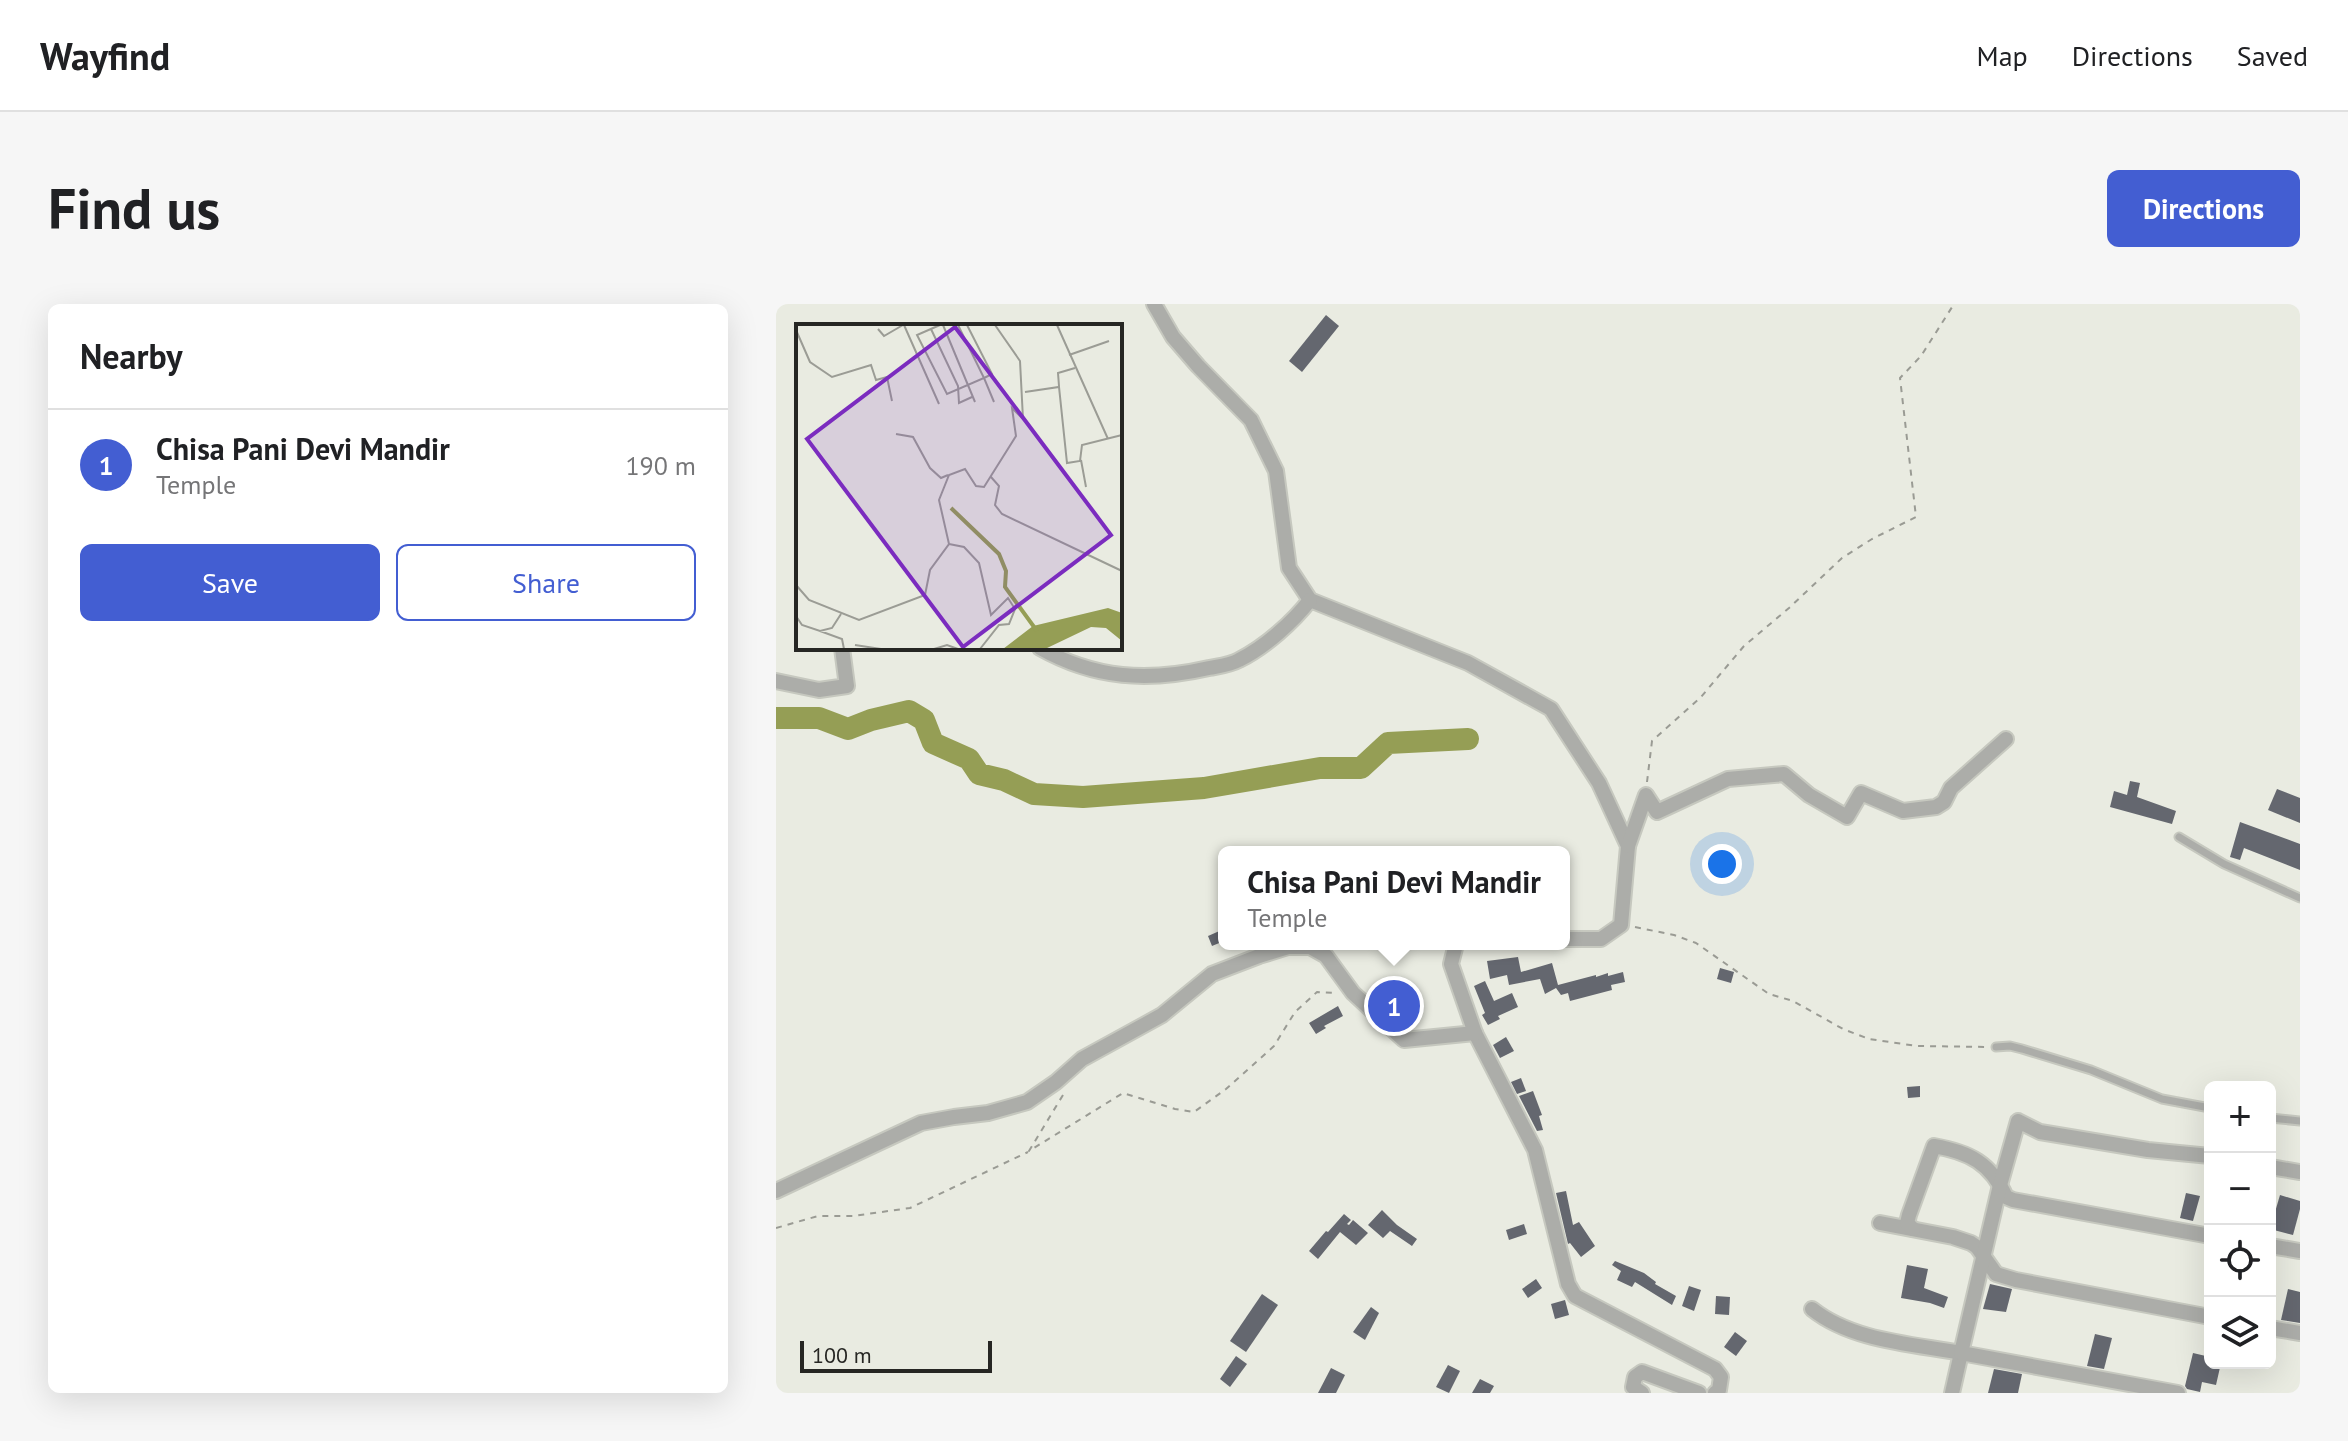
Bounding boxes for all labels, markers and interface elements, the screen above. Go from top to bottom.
text: Wayfind [40,31,170,80]
text: Map [1977,37,2028,74]
text: Directions [2072,37,2193,74]
text: Saved [2237,37,2308,74]
button: Directions [2107,170,2300,247]
text: Find us [48,172,220,244]
inset map [796,324,1122,650]
text: Nearby [80,334,182,378]
text: Chisa Pani Devi Mandir [156,429,450,468]
text: 1 [99,449,113,482]
text: 190 m [625,449,696,482]
text: Temple [156,468,236,501]
button: Save [80,544,380,621]
button: Share [396,544,696,621]
your location [1702,844,1742,884]
popup [1218,846,1570,950]
text: Chisa Pani Devi Mandir [1247,862,1541,901]
text: Temple [1247,901,1327,934]
pin: 1 [1368,976,1420,1036]
map controls [2204,1081,2276,1369]
button: + [2204,1081,2276,1153]
button: − [2204,1153,2276,1225]
button: locate [2204,1225,2276,1297]
button: layers [2204,1297,2276,1369]
scale bar [800,1337,992,1373]
text: 100 m [812,1341,872,1369]

